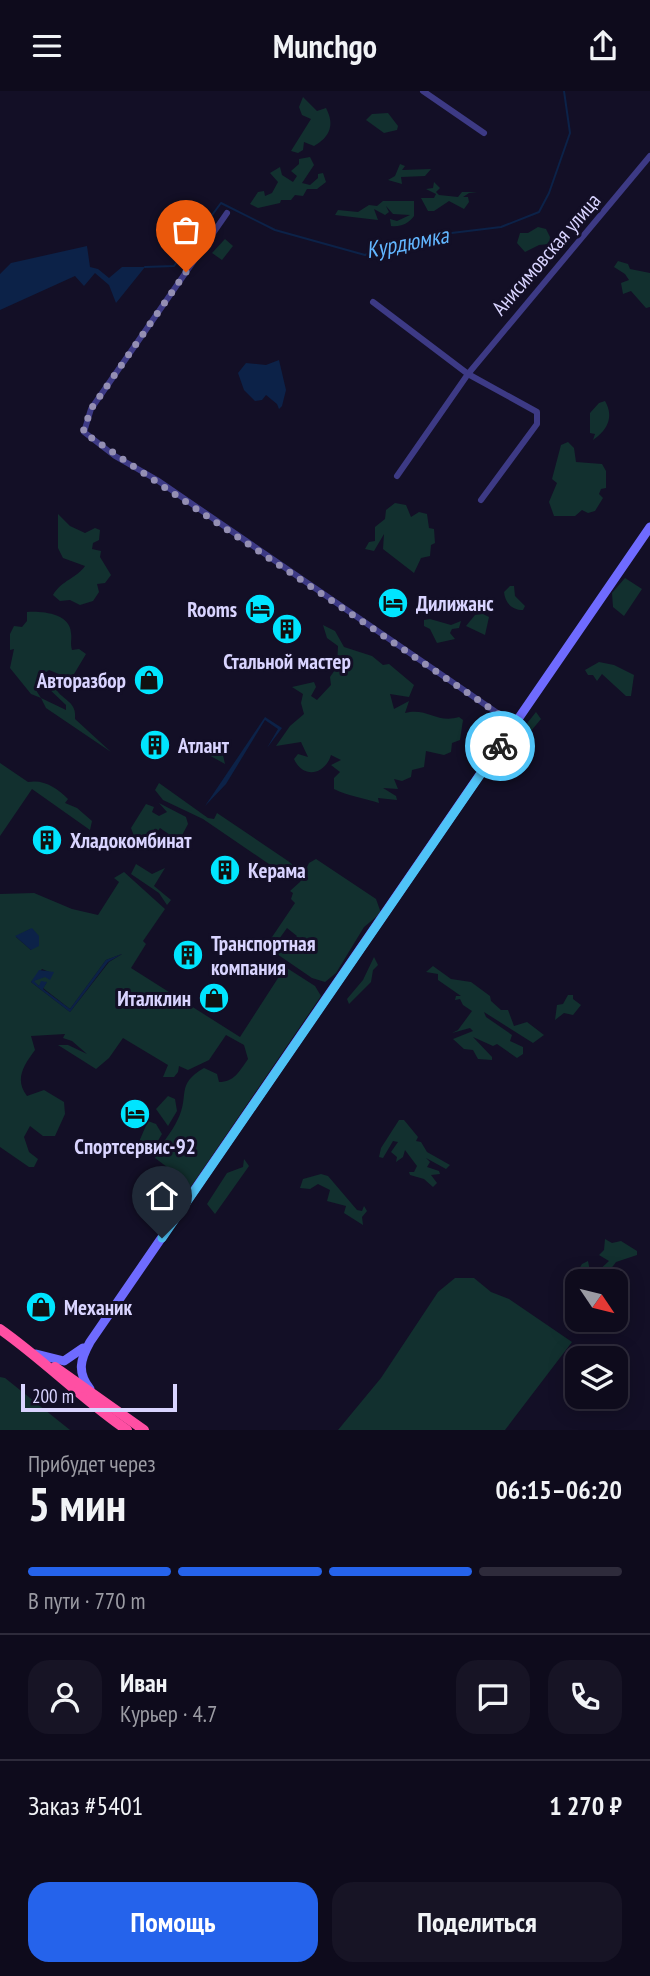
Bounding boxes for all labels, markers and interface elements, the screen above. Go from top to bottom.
text: Munchgo [273,25,377,67]
icon: menu [28,27,66,65]
icon: share [584,27,622,65]
street label: Анисимовская улица [486,187,606,321]
pin [156,200,216,272]
icon: bag [167,211,205,249]
water label: Курдюмка [363,219,452,264]
hotel icon: Дилижанс [376,586,410,620]
place label: Дилижанс [416,590,494,617]
hotel icon: Rooms [243,592,277,626]
place label: Rooms [187,596,237,623]
building icon: Стальной мастер [270,612,304,646]
place label: Стальной мастер [223,648,351,675]
shop icon: Авторазбор [132,663,166,697]
place label: Авторазбор [36,667,126,694]
courier [465,711,535,781]
icon: bike [481,727,519,765]
building icon: Атлант [138,728,172,762]
place label: Атлант [177,732,230,759]
building icon: Хладокомбинат [30,823,64,857]
place label: Хладокомбинат [70,827,192,854]
building icon: Керама [208,853,242,887]
place label: Керама [248,857,306,884]
place label: Транспортная компания [211,930,316,981]
building icon: Транспортная компания [171,938,205,972]
shop icon: Италклин [197,981,231,1015]
place label: Италклин [117,985,191,1012]
hotel icon: Спортсервис-92 [118,1097,152,1131]
place label: Спортсервис-92 [74,1133,196,1160]
pin [132,1166,192,1238]
icon: home [143,1177,181,1215]
north arrow [565,1269,628,1332]
map controls [565,1269,628,1409]
shop icon: Механик [24,1290,58,1324]
place label: Механик [64,1294,132,1321]
button: layers [565,1346,628,1409]
scale bar [21,1381,177,1413]
text: 200 m [32,1384,74,1408]
text: Прибудет через [28,1449,156,1478]
text: 06:15–06:20 [495,1473,622,1506]
text: 5 мин [28,1474,126,1534]
text: В пути · 770 m [28,1586,145,1615]
button: person [28,1660,102,1734]
button: chat [456,1660,530,1734]
button: phone [548,1660,622,1734]
text: Иван [120,1666,167,1699]
text: Курьер · 4.7 [120,1699,217,1728]
text: Заказ #5401 [28,1789,143,1822]
text: 1 270 ₽ [549,1789,622,1822]
button: Помощь [28,1882,318,1962]
button: Поделиться [332,1882,622,1962]

